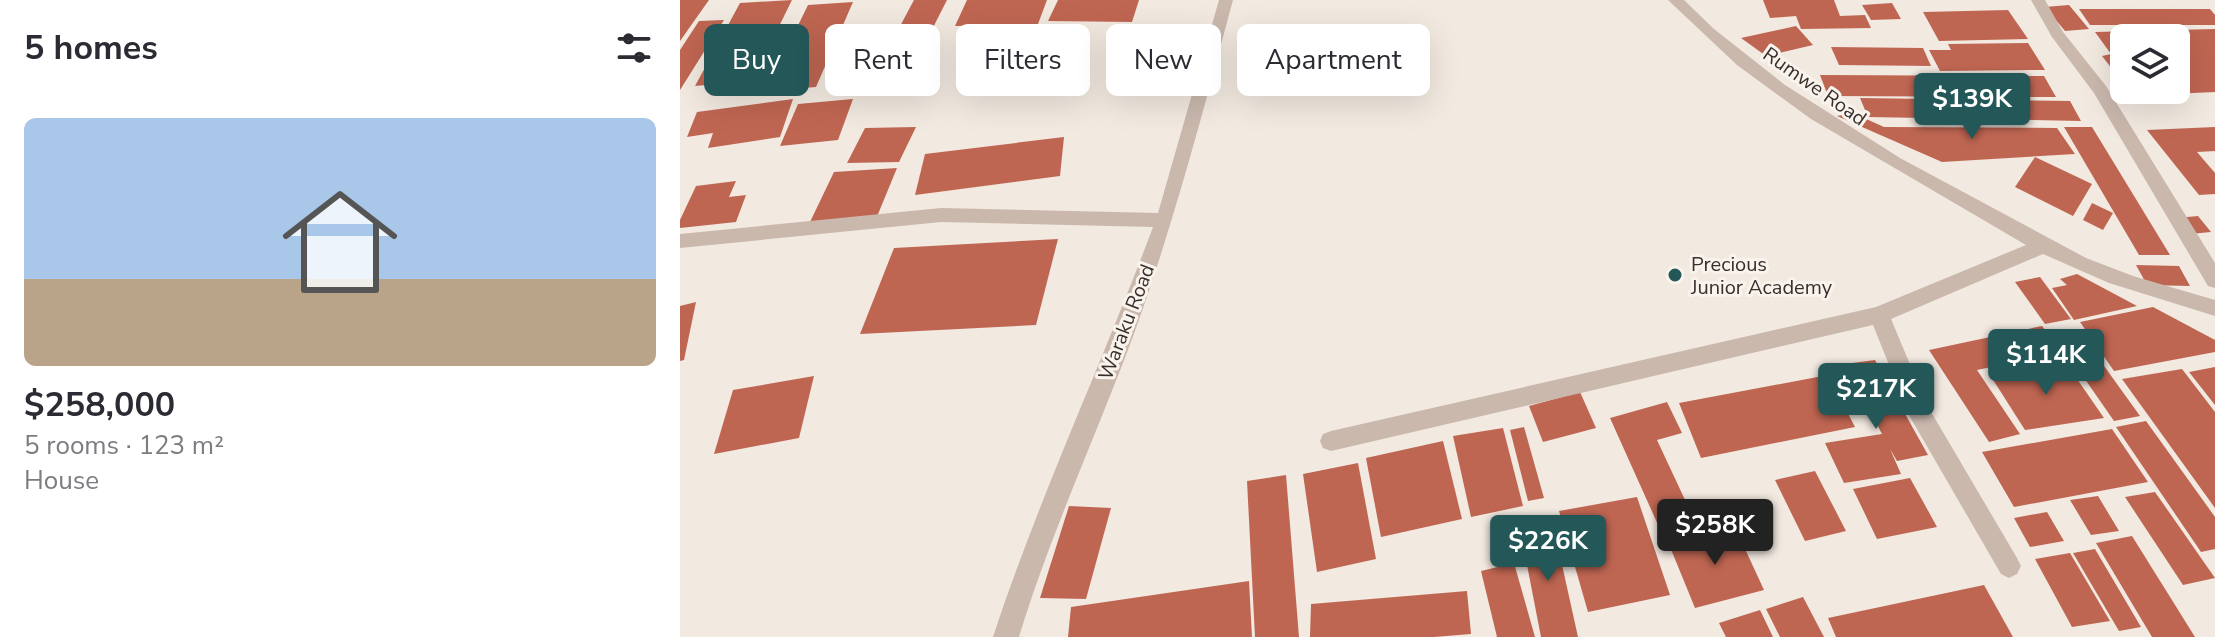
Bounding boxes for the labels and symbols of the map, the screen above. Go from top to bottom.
street label: Rumwe Road [1758,41,1872,132]
pin: $139K [1916,73,2028,141]
place label: Precious Junior Academy [1690,251,1833,301]
street label: Waraku Road [1092,260,1161,384]
marker: Precious Junior Academy [1666,266,1684,284]
pin: $114K [1990,329,2102,397]
pin: $217K [1820,363,1932,431]
pin: $258K [1659,499,1771,567]
pin: $226K [1492,515,1604,583]

